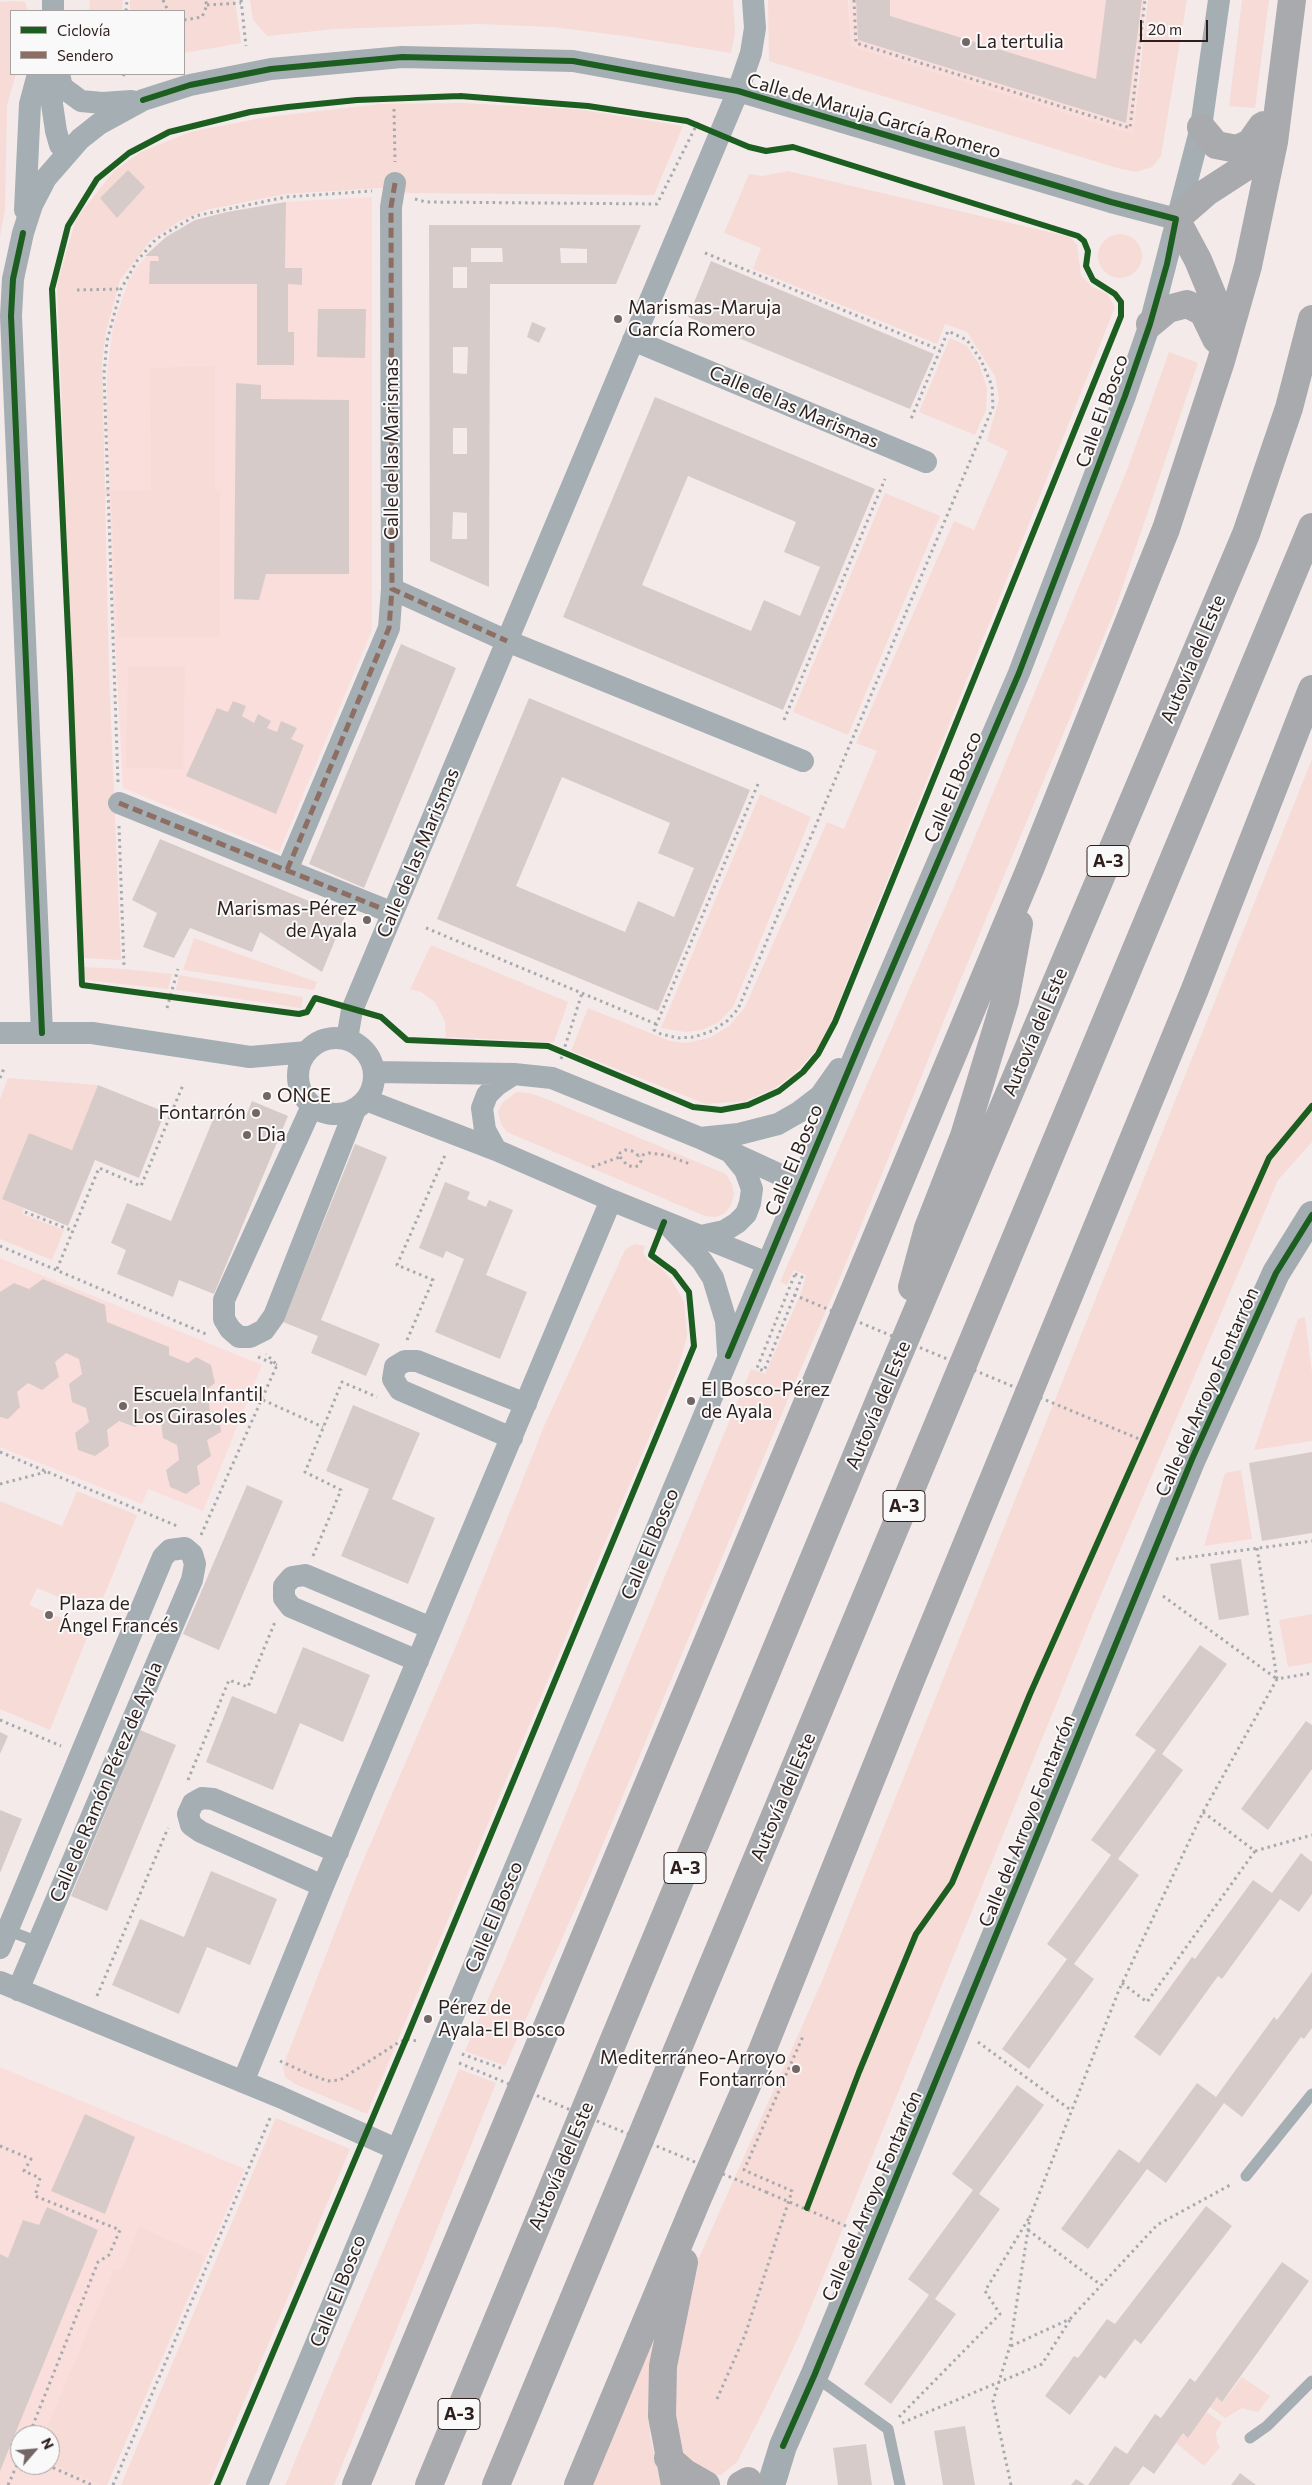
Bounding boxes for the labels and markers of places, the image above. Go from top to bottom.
place label: La tertulia [976,31,1064,53]
marker: La tertulia [960,36,972,48]
place label: Marismas-Maruja García Romero [628,297,781,341]
marker: Marismas-Maruja García Romero [612,313,624,325]
place label: Marismas-Pérez de Ayala [216,898,357,942]
marker: Marismas-Pérez de Ayala [361,914,373,926]
place label: ONCE [277,1085,331,1107]
marker: ONCE [261,1090,273,1102]
place label: Fontarrón [158,1102,246,1124]
marker: Fontarrón [250,1107,262,1119]
place label: Dia [257,1124,286,1146]
marker: Dia [241,1129,253,1141]
place label: El Bosco-Pérez de Ayala [701,1379,830,1423]
place label: Escuela Infantil Los Girasoles [133,1384,263,1428]
marker: El Bosco-Pérez de Ayala [685,1395,697,1407]
marker: Escuela Infantil Los Girasoles [117,1400,129,1412]
place label: Plaza de Ángel Francés [59,1593,178,1637]
marker: Plaza de Ángel Francés [43,1609,55,1621]
place label: Pérez de Ayala-El Bosco [438,1997,565,2041]
marker: Pérez de Ayala-El Bosco [422,2013,434,2025]
place label: Mediterráneo-Arroyo Fontarrón [600,2047,786,2091]
marker: Mediterráneo-Arroyo Fontarrón [790,2063,802,2075]

